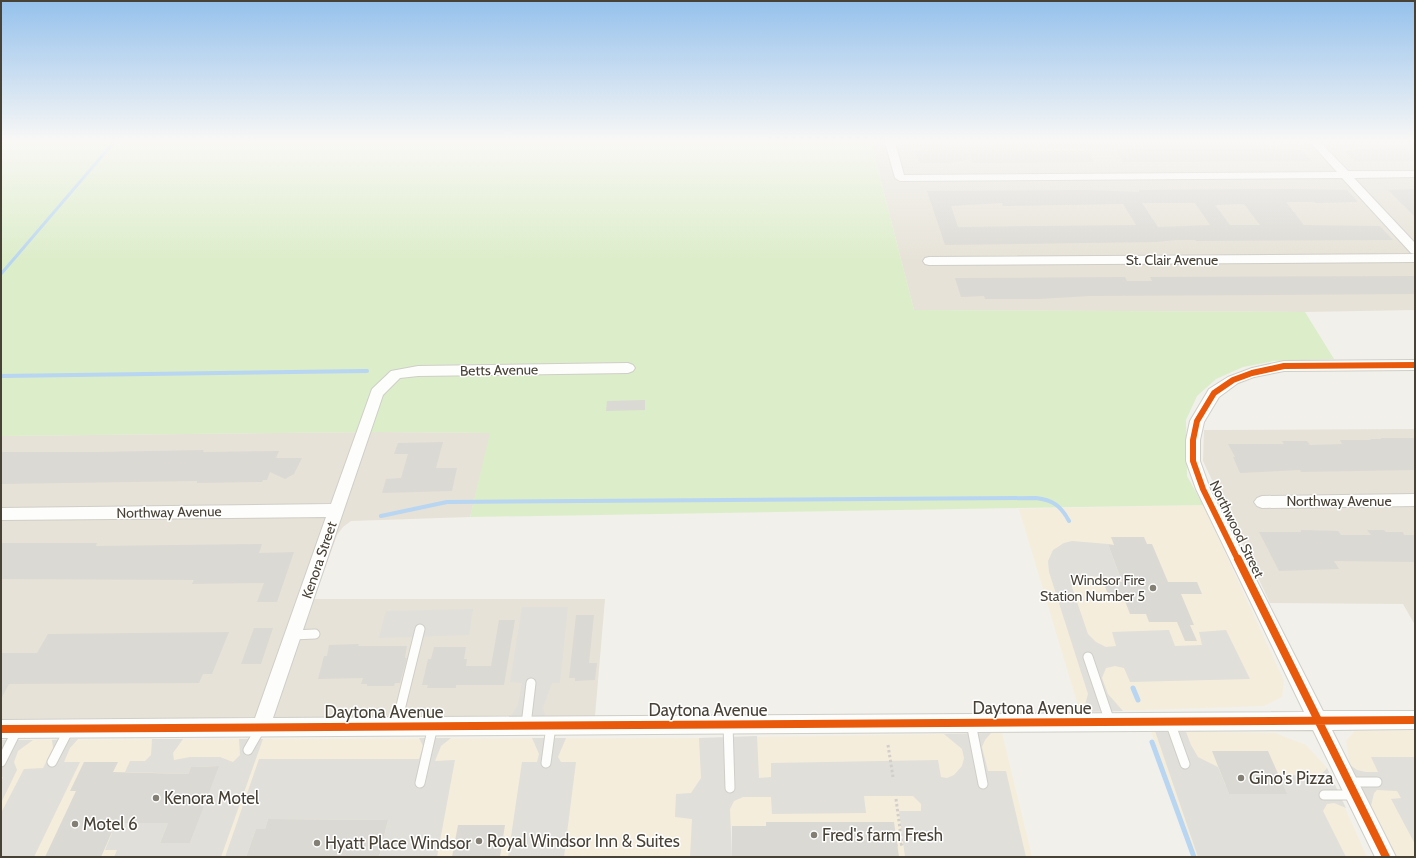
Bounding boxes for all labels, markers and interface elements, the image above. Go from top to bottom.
street label: St. Clair Avenue [1126,251,1218,269]
street label: Betts Avenue [460,360,538,380]
street label: Northwood Street [1206,477,1269,581]
street label: Northway Avenue [1286,492,1392,510]
street label: Northway Avenue [116,502,222,522]
street label: Kenora Street [297,519,341,601]
place label: Windsor Fire Station Number 5 [1040,571,1145,605]
marker: Windsor Fire Station Number 5 [1148,583,1158,593]
street label: Daytona Avenue [972,698,1092,718]
street label: Daytona Avenue [648,700,768,720]
street label: Daytona Avenue [324,702,444,722]
place label: Gino's Pizza [1249,768,1334,788]
marker: Gino's Pizza [1236,773,1246,783]
place label: Kenora Motel [164,788,259,808]
marker: Kenora Motel [151,793,161,803]
place label: Motel 6 [83,814,138,834]
marker: Motel 6 [70,819,80,829]
place label: Fred's farm Fresh [822,825,943,845]
marker: Fred's farm Fresh [809,830,819,840]
place label: Royal Windsor Inn & Suites [487,831,680,851]
place label: Hyatt Place Windsor [325,833,471,853]
marker: Royal Windsor Inn & Suites [474,836,484,846]
marker: Hyatt Place Windsor [312,838,322,848]

